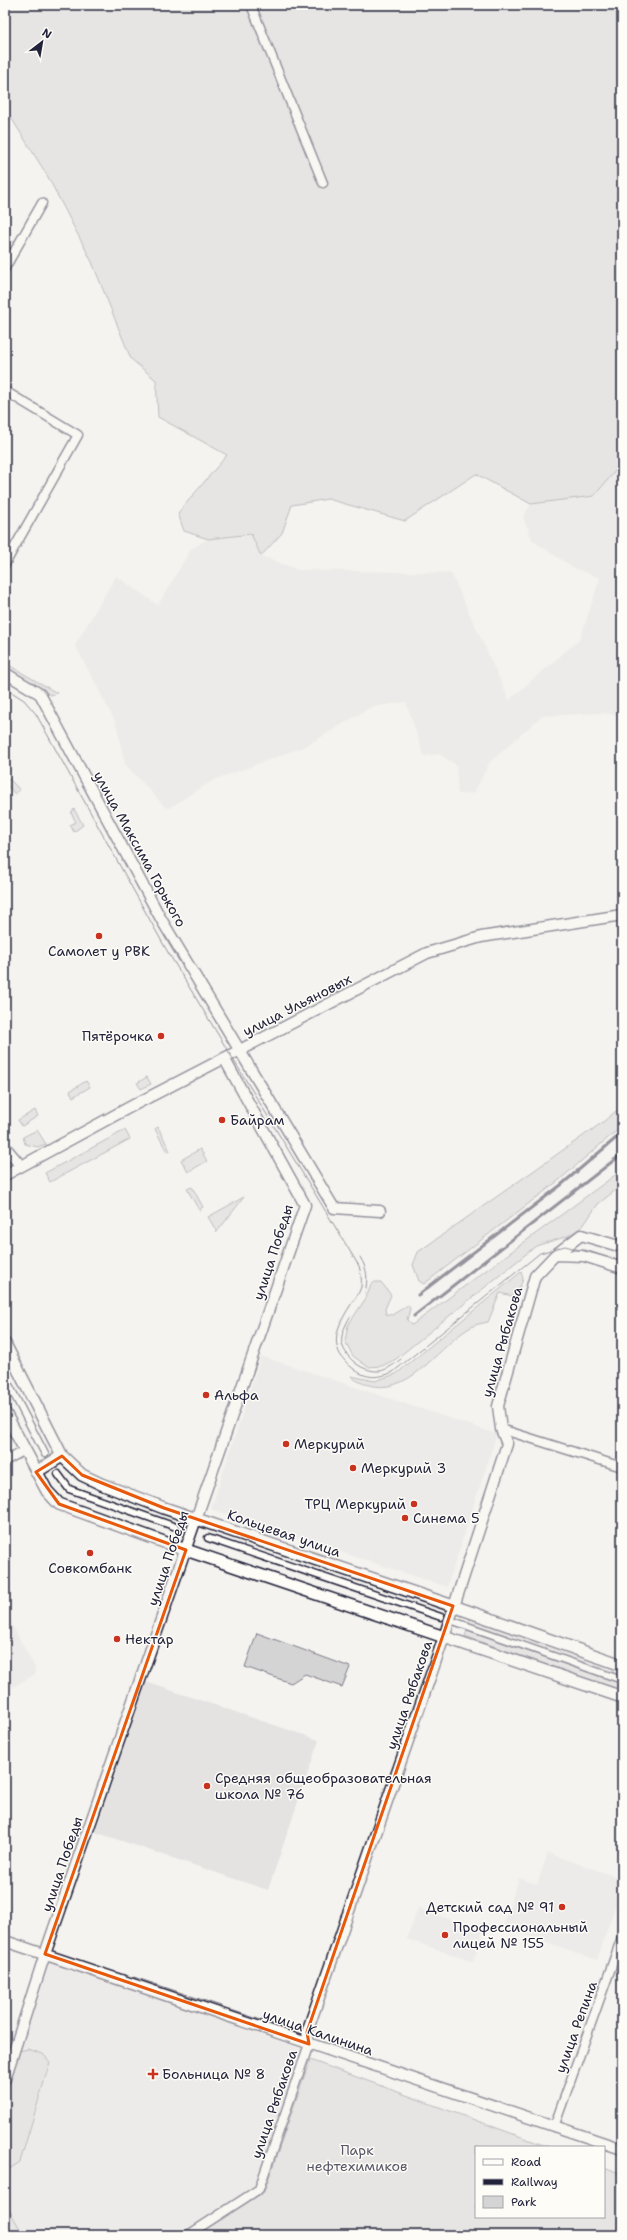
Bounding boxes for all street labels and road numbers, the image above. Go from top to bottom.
street label: улица Максима Горького [90,768,190,930]
street label: улица Ульяновых [240,970,354,1040]
street label: улица Победы [249,1202,297,1302]
street label: улица Рыбакова [478,1284,526,1399]
street label: Кольцевая улица [225,1505,343,1561]
street label: улица Победы [143,1508,193,1608]
street label: улица Рыбакова [382,1638,436,1752]
street label: улица Победы [37,1814,87,1914]
street label: улица Репина [551,1978,601,2075]
street label: улица Калинина [260,2005,376,2059]
street label: улица Рыбакова [247,2047,301,2161]

